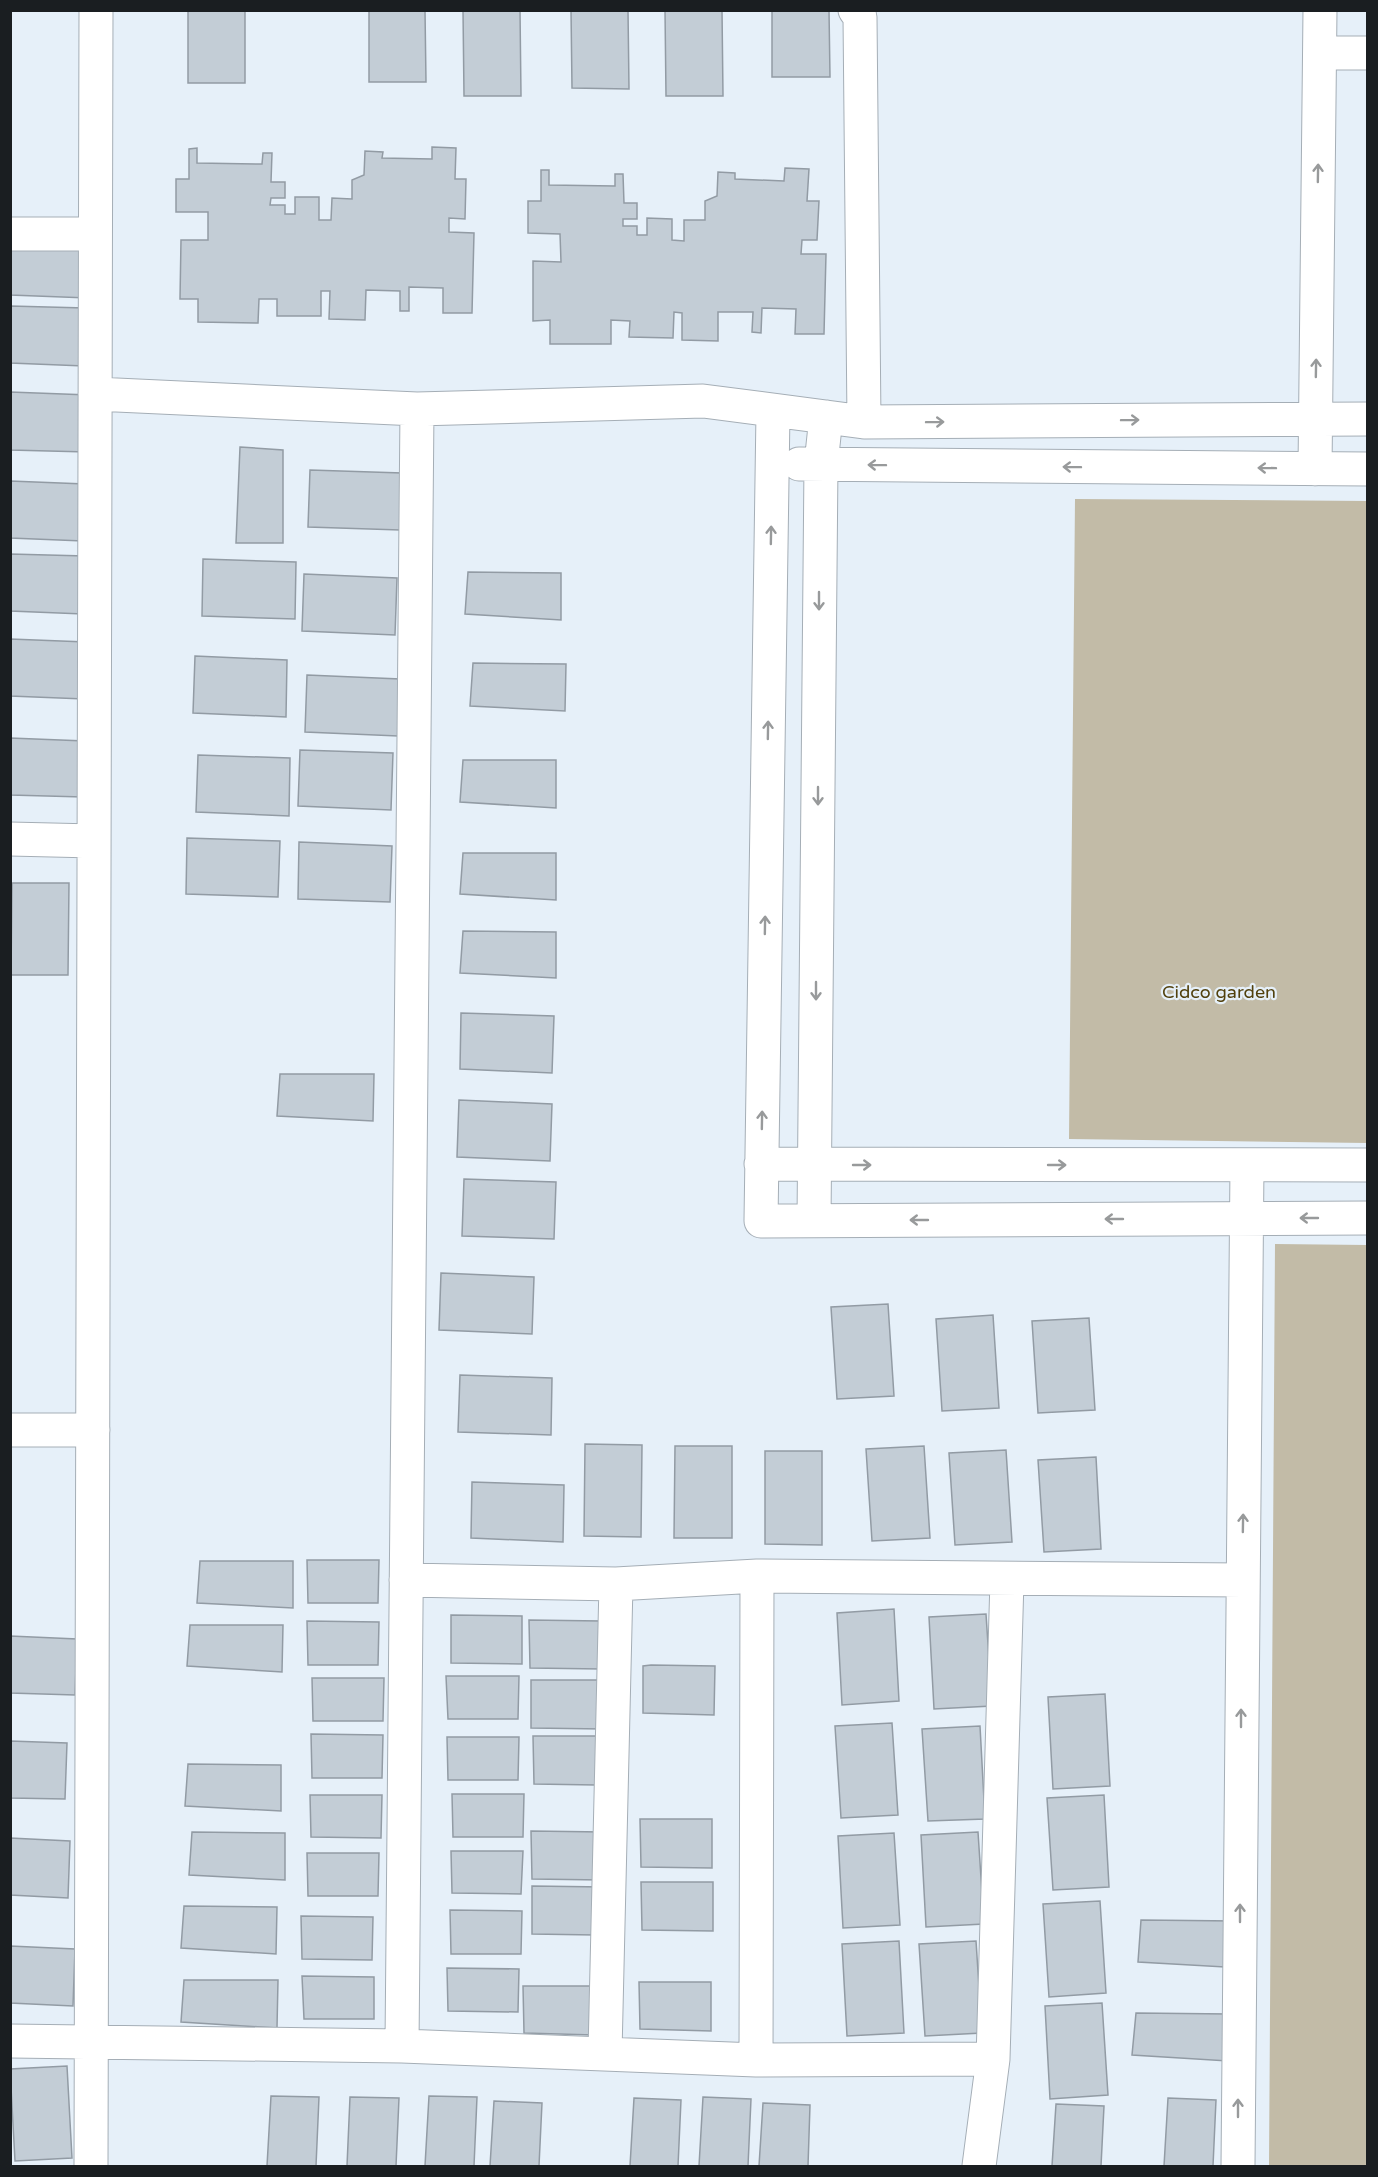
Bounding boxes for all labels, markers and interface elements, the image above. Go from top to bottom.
one-way arrow [1312,164,1324,184]
one-way arrow [1310,359,1322,379]
one-way arrow [1120,414,1140,426]
one-way arrow [925,416,945,427]
one-way arrow [868,459,888,471]
one-way arrow [1063,461,1083,472]
one-way arrow [1258,463,1278,474]
one-way arrow [765,526,777,546]
one-way arrow [814,590,825,610]
one-way arrow [762,721,774,741]
one-way arrow [812,785,824,805]
one-way arrow [759,916,771,936]
one-way arrow [810,980,822,1000]
park label: Cidco garden [1162,981,1276,1003]
one-way arrow [756,1111,768,1131]
one-way arrow [851,1159,871,1171]
one-way arrow [1046,1159,1066,1171]
one-way arrow [1300,1212,1320,1224]
one-way arrow [1105,1213,1125,1225]
one-way arrow [910,1214,930,1225]
one-way arrow [1237,1514,1249,1534]
one-way arrow [1236,1709,1247,1729]
one-way arrow [1234,1904,1246,1924]
one-way arrow [1232,2099,1244,2119]

